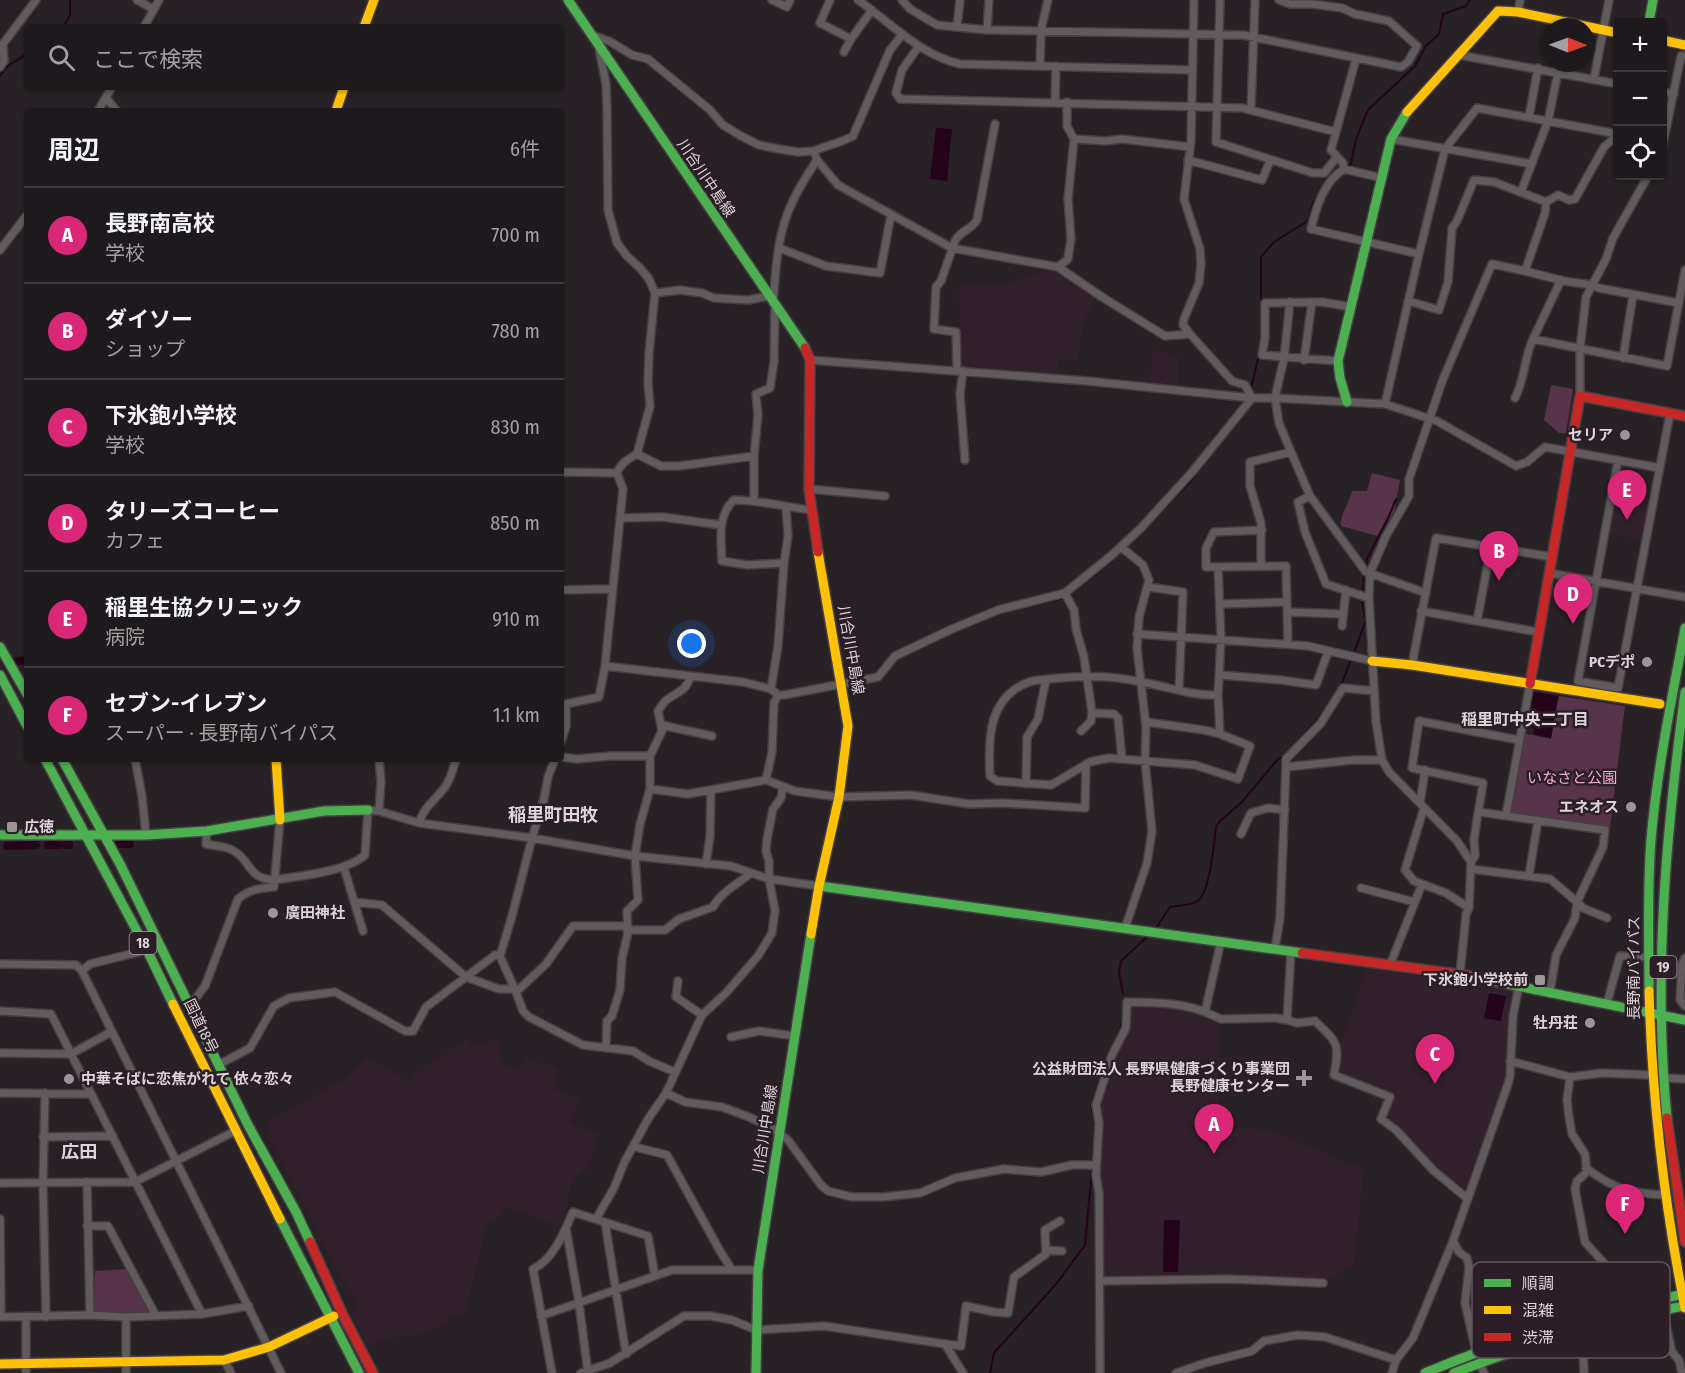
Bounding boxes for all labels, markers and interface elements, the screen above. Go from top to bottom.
north arrow [1541,18,1595,72]
map controls [1613,18,1667,180]
button: + [1613,18,1667,72]
search box [24,24,564,90]
icon: search [45,41,78,74]
text: ここで検索 [93,46,203,73]
button: − [1613,72,1667,126]
button: locate [1613,126,1667,180]
text: 周辺 [48,135,100,166]
street label: 川合川中島線 [673,136,739,220]
text: 6件 [510,137,540,161]
text: 長野南高校 [105,210,215,237]
text: A [62,223,73,247]
text: 700 m [491,223,540,247]
text: 学校 [105,241,145,265]
text: ダイソー [105,306,193,333]
text: B [62,319,73,343]
text: 780 m [492,319,540,343]
text: ショップ [105,337,185,361]
text: 下氷鉋小学校 [105,402,237,429]
text: C [62,415,73,439]
text: 830 m [490,415,540,439]
place label: セリア [1568,426,1613,444]
marker: セリア [1618,428,1632,442]
text: 学校 [105,433,145,457]
pin: E [1608,470,1646,520]
text: タリーズコーヒー [105,498,280,525]
text: D [62,511,73,535]
text: 850 m [490,511,540,535]
text: カフェ [105,529,165,553]
pin: B [1480,532,1518,581]
pin: D [1554,574,1592,624]
text: 稲里生協クリニック [105,594,303,621]
street label: 川合川中島線 [834,604,868,696]
text: E [63,607,72,631]
text: 910 m [492,607,540,631]
text: 病院 [105,625,145,649]
your location [677,629,706,658]
place label: PCデポ [1589,653,1635,671]
marker: PCデポ [1640,655,1654,669]
text: セブン-イレブン [105,690,267,717]
text: F [63,703,72,727]
text: 1.1 km [493,703,540,727]
district label: 稲里町中央二丁目 [1461,710,1589,729]
text: スーパー · 長野南バイパス [105,721,338,745]
park label: いなさと公園 [1527,769,1617,787]
place label: エネオス [1559,798,1619,816]
marker: エネオス [1624,800,1638,814]
district label: 稲里町田牧 [508,804,598,826]
place label: 広徳 [24,818,54,836]
marker: 広徳 [5,820,19,834]
place label: 廣田神社 [285,904,345,922]
marker: 廣田神社 [266,906,280,920]
street label: 長野南バイパス [1625,916,1643,1020]
road number: 18 [130,932,156,954]
road number: 19 [1650,956,1676,978]
place label: 下氷鉋小学校前 [1423,971,1528,989]
marker: 下氷鉋小学校前 [1533,973,1547,987]
street label: 国道18号 [180,996,222,1056]
place label: 牡丹荘 [1533,1014,1578,1032]
marker: 牡丹荘 [1583,1016,1597,1030]
pin: C [1416,1034,1454,1084]
place label: 公益財団法人 長野県健康づくり事業団 長野健康センター [1032,1060,1290,1095]
marker: 公益財団法人 長野県健康づくり事業団 長野健康センター [1295,1069,1313,1087]
place label: 中華そばに恋焦がれて 依々恋々 [81,1070,294,1088]
marker: 中華そばに恋焦がれて 依々恋々 [62,1072,76,1086]
street label: 川合川中島線 [749,1083,781,1175]
pin: A [1194,1104,1234,1154]
district label: 広田 [61,1141,97,1163]
pin: F [1606,1184,1644,1234]
legend [1472,1262,1670,1358]
text: 順調 [1522,1274,1554,1293]
text: 混雑 [1522,1301,1554,1320]
text: 渋滞 [1522,1328,1554,1347]

